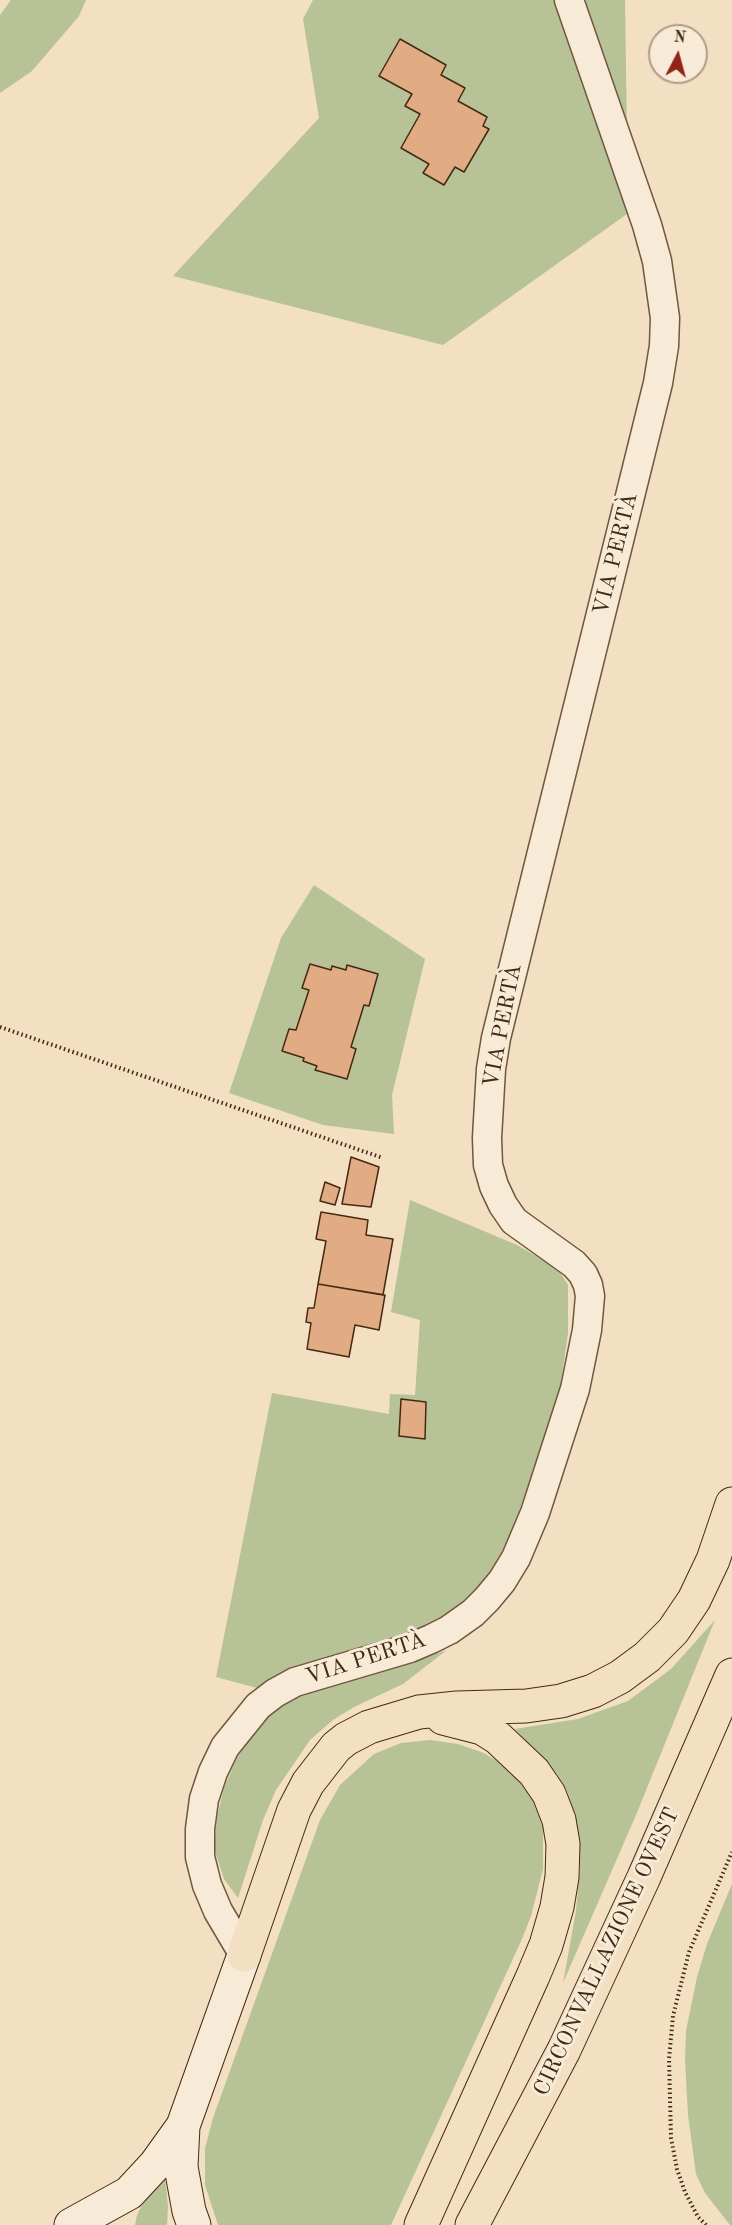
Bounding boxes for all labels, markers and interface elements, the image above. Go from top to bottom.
north arrow [648,24,708,84]
text: N [673,29,687,47]
street label: VIA PERTÀ [588,490,644,618]
street label: VIA PERTÀ [478,962,528,1090]
street label: VIA PERTÀ [302,1627,430,1691]
street label: CIRCONVALLAZIONE OVEST [528,1804,686,2100]

